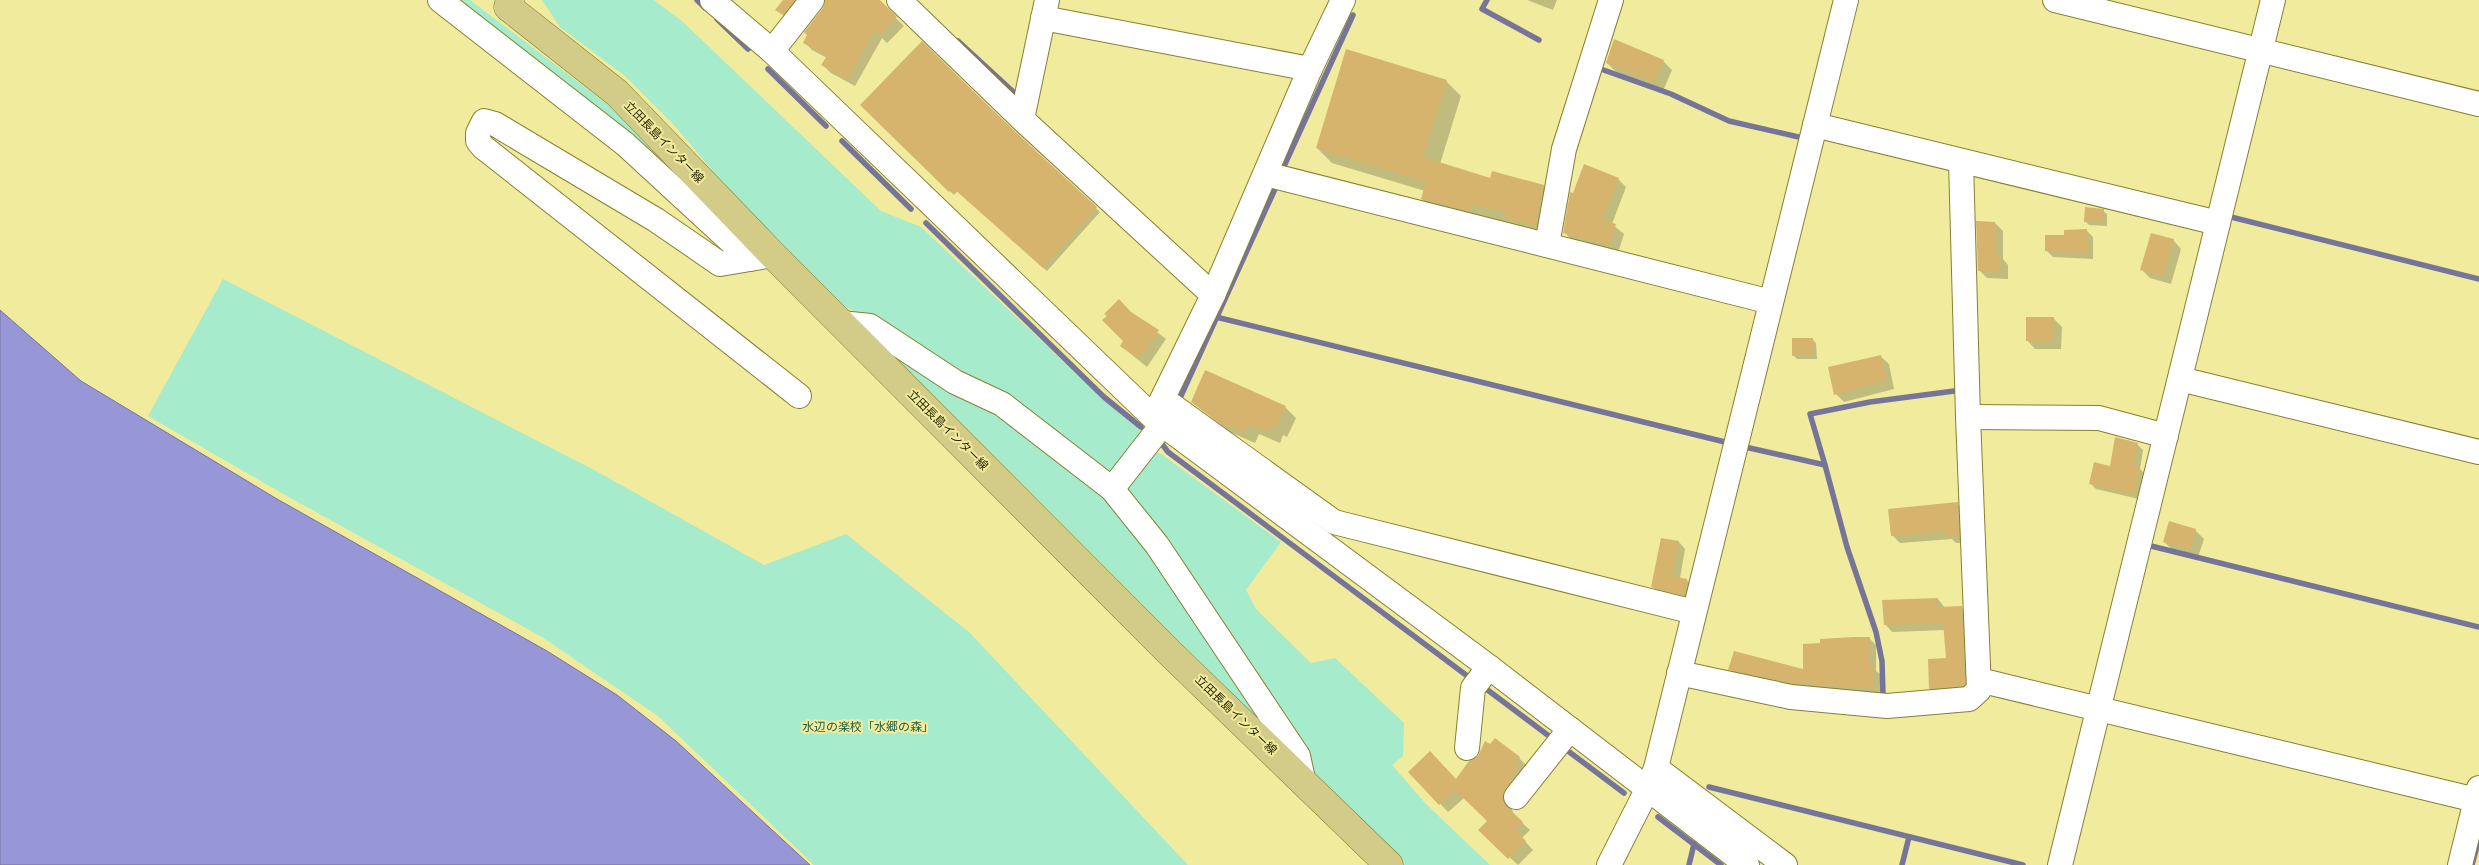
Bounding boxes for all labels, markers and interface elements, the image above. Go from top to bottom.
street label: 立田長島インター線 [621,98,707,186]
street label: 立田長島インター線 [905,387,991,473]
street label: 立田長島インター線 [1192,672,1280,758]
park label: 水辺の楽校「水郷の森」 [802,720,934,734]

